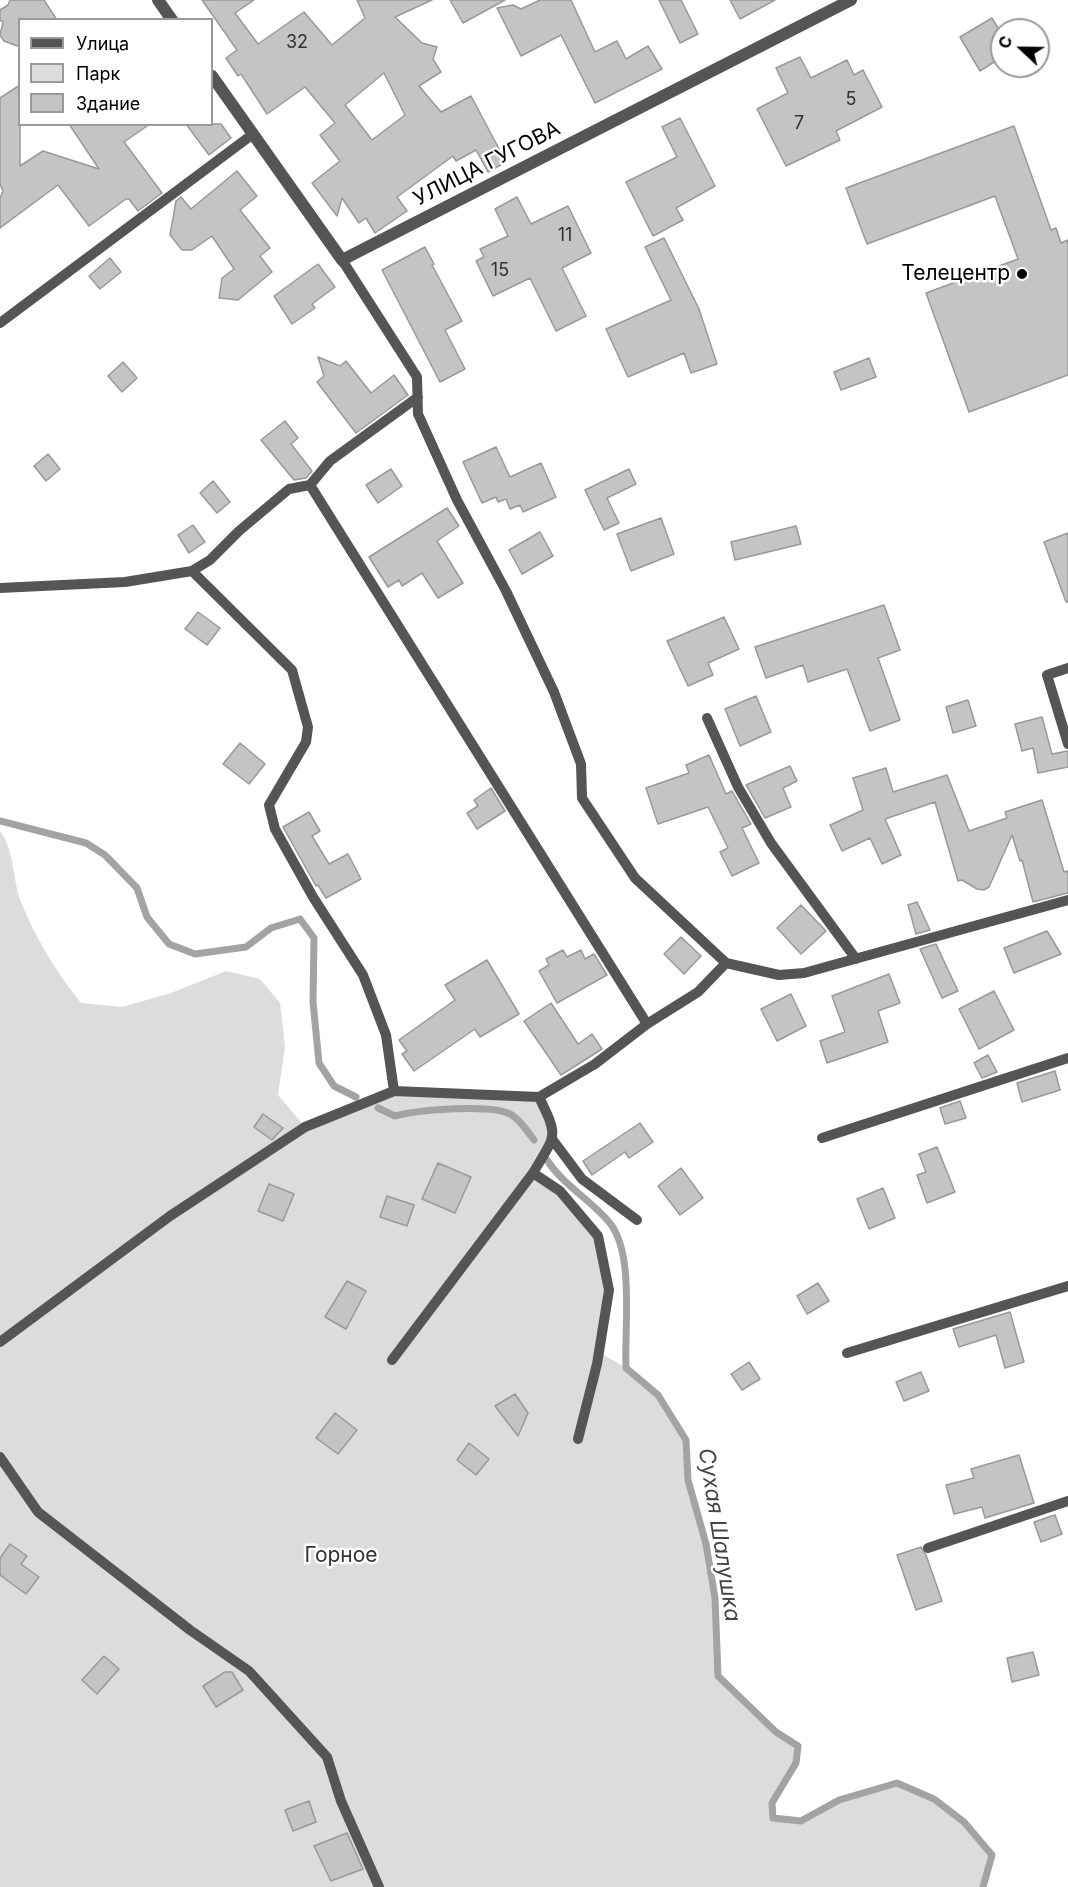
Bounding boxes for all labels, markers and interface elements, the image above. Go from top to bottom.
legend [18,18,213,126]
north arrow [990,18,1050,78]
house number: 32 [286,32,308,54]
text: Улица [76,33,129,54]
text: С [994,33,1017,51]
text: Парк [76,63,120,84]
house number: 5 [846,89,856,111]
text: Здание [76,93,140,114]
house number: 7 [794,113,804,135]
street label: УЛИЦА ГУГОВА [409,116,565,212]
house number: 11 [558,225,572,247]
house number: 15 [491,260,509,282]
place label: Телецентр [901,261,1010,287]
marker: Телецентр [1015,267,1029,281]
water label: Сухая Шалушка [692,1446,746,1624]
park label: Горное [304,1543,378,1569]

